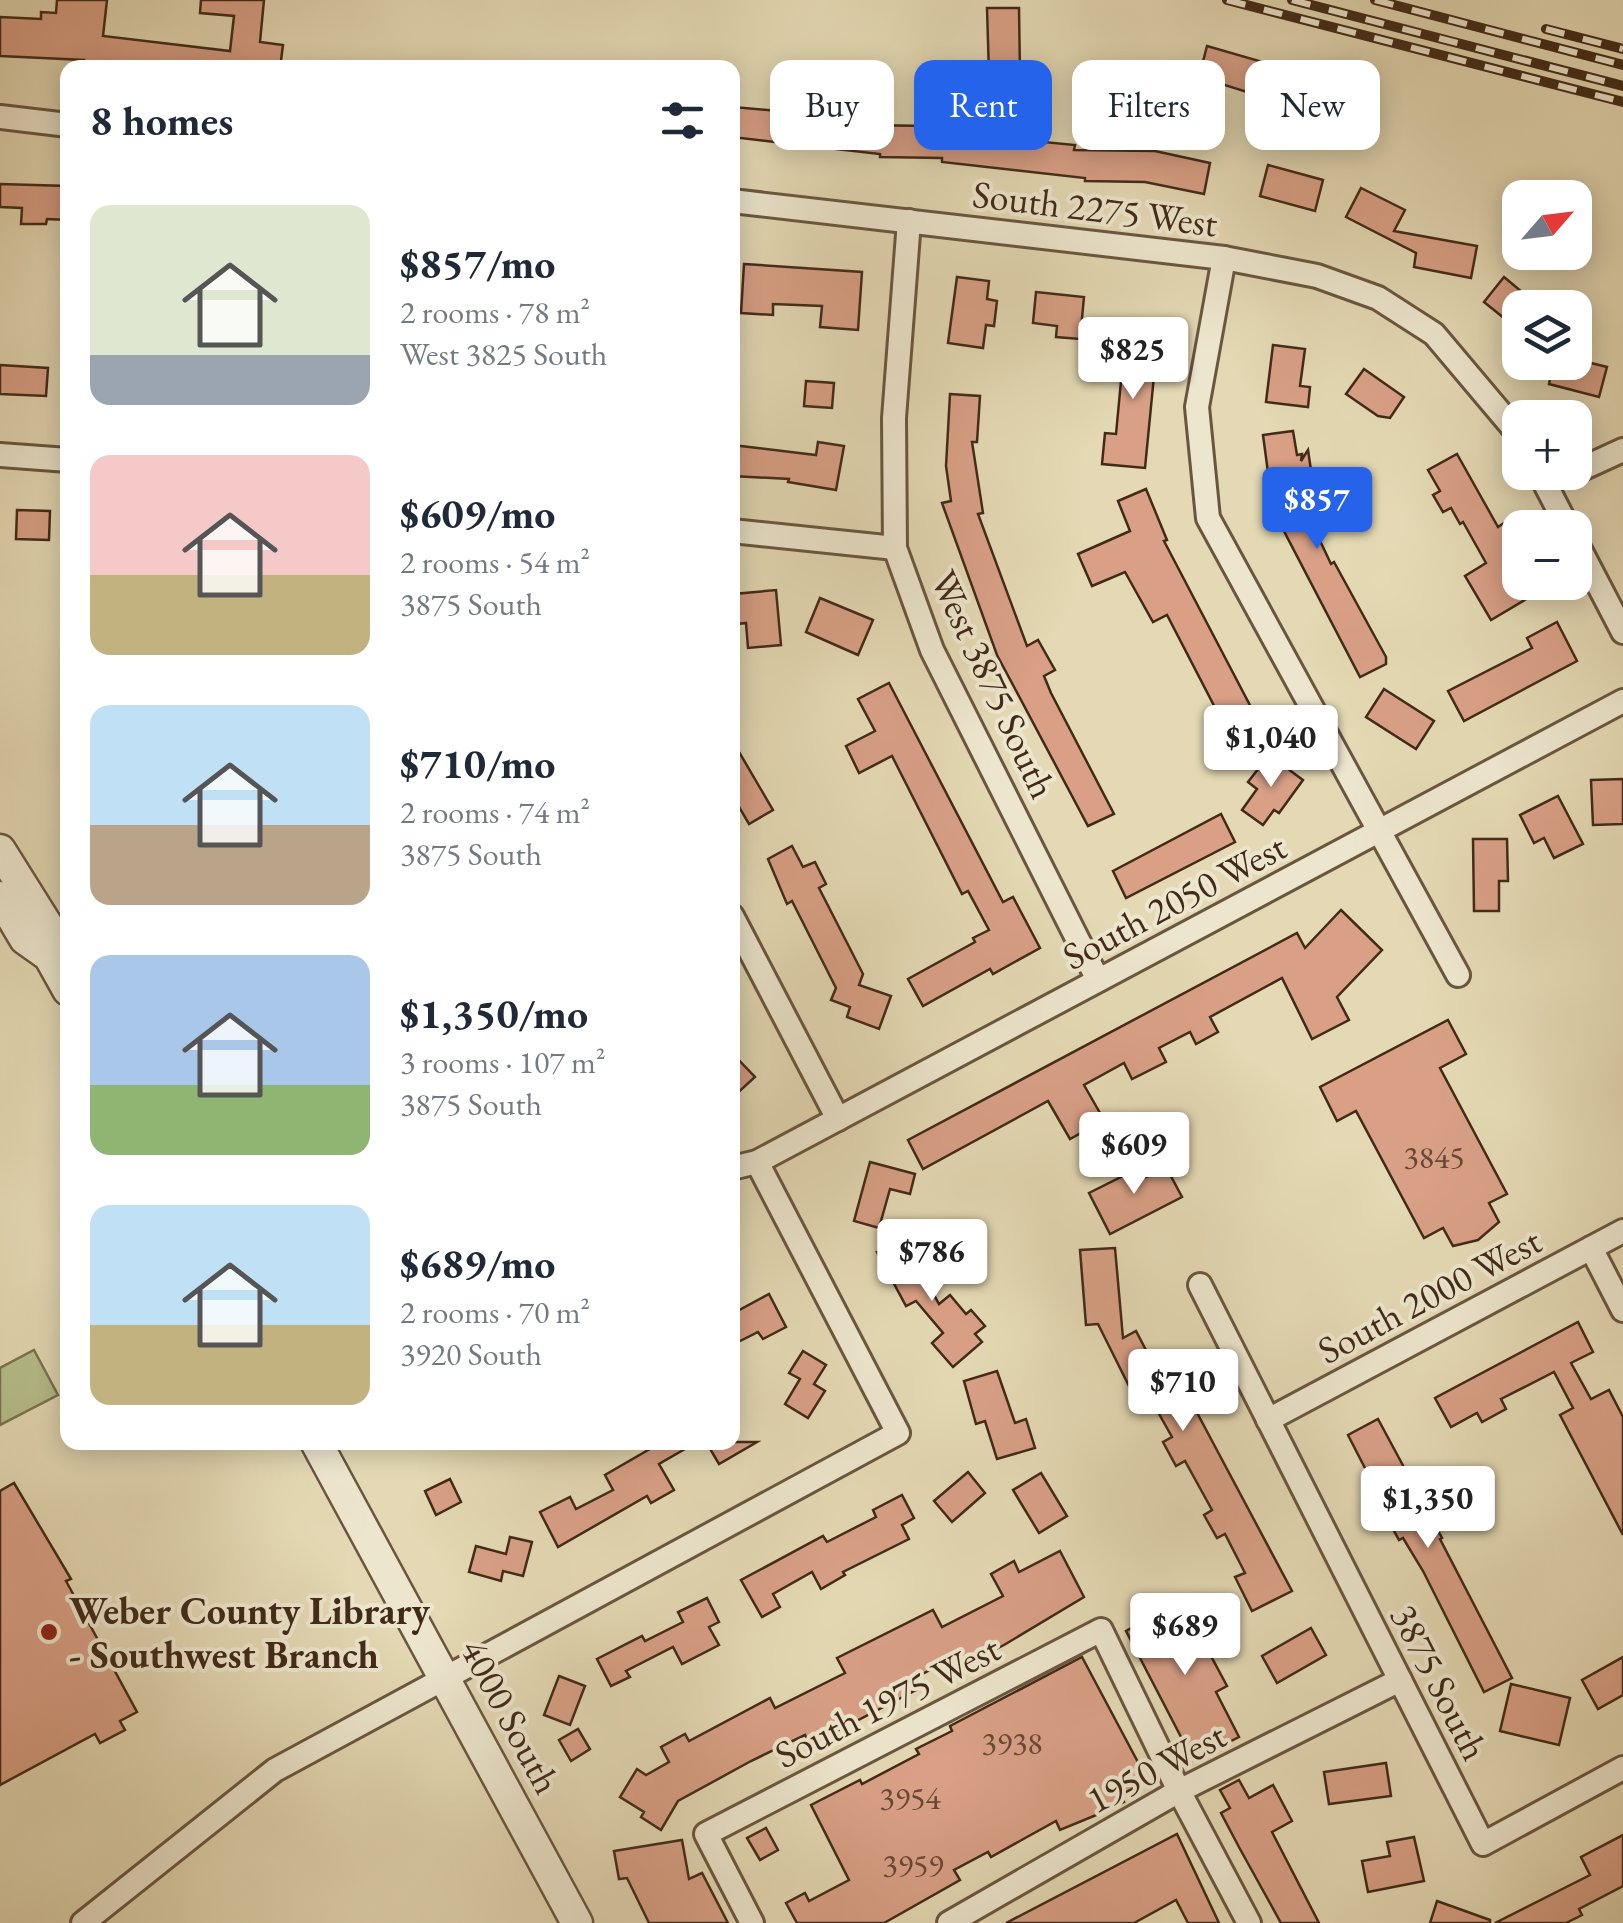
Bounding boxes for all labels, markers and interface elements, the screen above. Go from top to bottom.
chip: Buy [770,60,894,150]
chip: Rent [914,60,1052,150]
chip: Filters [1072,60,1225,150]
chip: New [1245,60,1380,150]
text: 8 homes [90,93,233,148]
icon: filters [655,93,710,148]
street label: South 2275 West [970,169,1220,247]
north arrow [1502,180,1592,270]
map controls [1502,180,1592,600]
text: $857/mo [400,236,556,291]
icon: home [170,245,290,365]
button: layers [1502,290,1592,380]
text: 2 rooms · 78 m² [400,291,590,333]
pin: $825 [1074,317,1192,402]
text: $825 [1100,328,1166,370]
text: West 3825 South [400,333,607,375]
button: + [1502,400,1592,490]
pin: $857 [1258,467,1376,552]
text: $857 [1284,478,1350,520]
text: $609/mo [400,486,556,541]
icon: home [170,495,290,615]
button: − [1502,510,1592,600]
text: 2 rooms · 54 m² [400,541,590,583]
street label: West 3875 South [920,562,1068,806]
text: 3875 South [400,583,542,625]
pin: $1,040 [1190,705,1352,790]
text: $1,040 [1226,716,1316,758]
text: $710/mo [400,736,556,791]
icon: home [170,745,290,865]
text: 2 rooms · 74 m² [400,791,590,833]
street label: South 2050 West [1054,822,1294,980]
text: 3875 South [400,833,542,875]
text: $1,350/mo [400,986,588,1041]
icon: home [170,995,290,1115]
text: 3 rooms · 107 m² [400,1041,606,1083]
text: 3875 South [400,1083,542,1125]
pin: $609 [1075,1112,1193,1197]
text: $609 [1101,1123,1167,1165]
house number: 3845 [1403,1136,1465,1178]
street label: South 2000 West [1309,1216,1549,1374]
pin: $786 [873,1219,991,1304]
text: $786 [899,1230,965,1272]
text: $689/mo [400,1236,556,1291]
icon: home [170,1245,290,1365]
text: 2 rooms · 70 m² [400,1291,590,1333]
text: 3920 South [400,1333,542,1375]
pin: $710 [1124,1349,1242,1434]
text: $710 [1150,1360,1216,1402]
pin: $1,350 [1347,1466,1509,1551]
text: $1,350 [1383,1477,1473,1519]
place label: Weber County Library - Southwest Branch [69,1586,430,1679]
pin: $689 [1126,1593,1244,1678]
street label: 3875 South [1380,1596,1500,1768]
text: $689 [1152,1604,1218,1646]
marker: Weber County Library - Southwest Branch [38,1621,60,1643]
street label: South 1975 West [766,1623,1008,1779]
street label: 4000 South [450,1630,572,1802]
street label: 1950 West [1078,1710,1234,1824]
house number: 3938 [981,1722,1043,1764]
house number: 3954 [879,1777,941,1819]
house number: 3959 [882,1844,944,1886]

